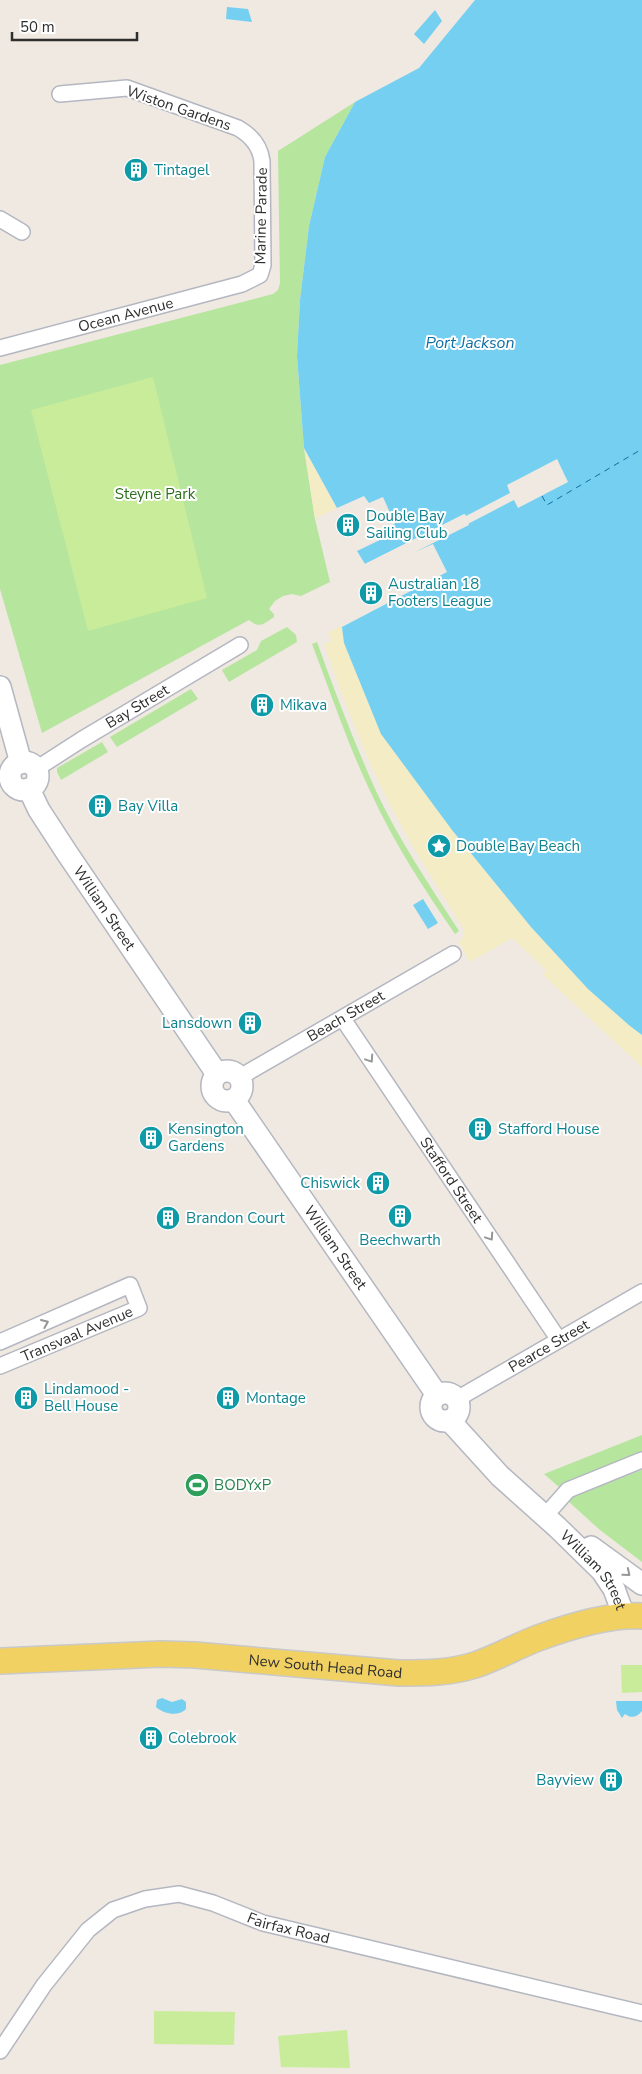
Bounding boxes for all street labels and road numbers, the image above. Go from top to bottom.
street label: Wiston Gardens [124,81,234,135]
street label: Marine Parade [250,167,272,265]
street label: Ocean Avenue [76,293,175,337]
street label: Bay Street [102,679,173,733]
street label: William Street [69,862,141,955]
street label: Beach Street [303,985,389,1046]
street label: Stafford Street [415,1133,488,1227]
street label: William Street [299,1201,372,1294]
street label: Transvaal Avenue [18,1301,136,1367]
street label: Pearce Street [505,1314,593,1377]
street label: William Street [556,1526,631,1613]
street label: New South Head Road [248,1650,403,1683]
street label: Fairfax Road [244,1908,332,1949]

